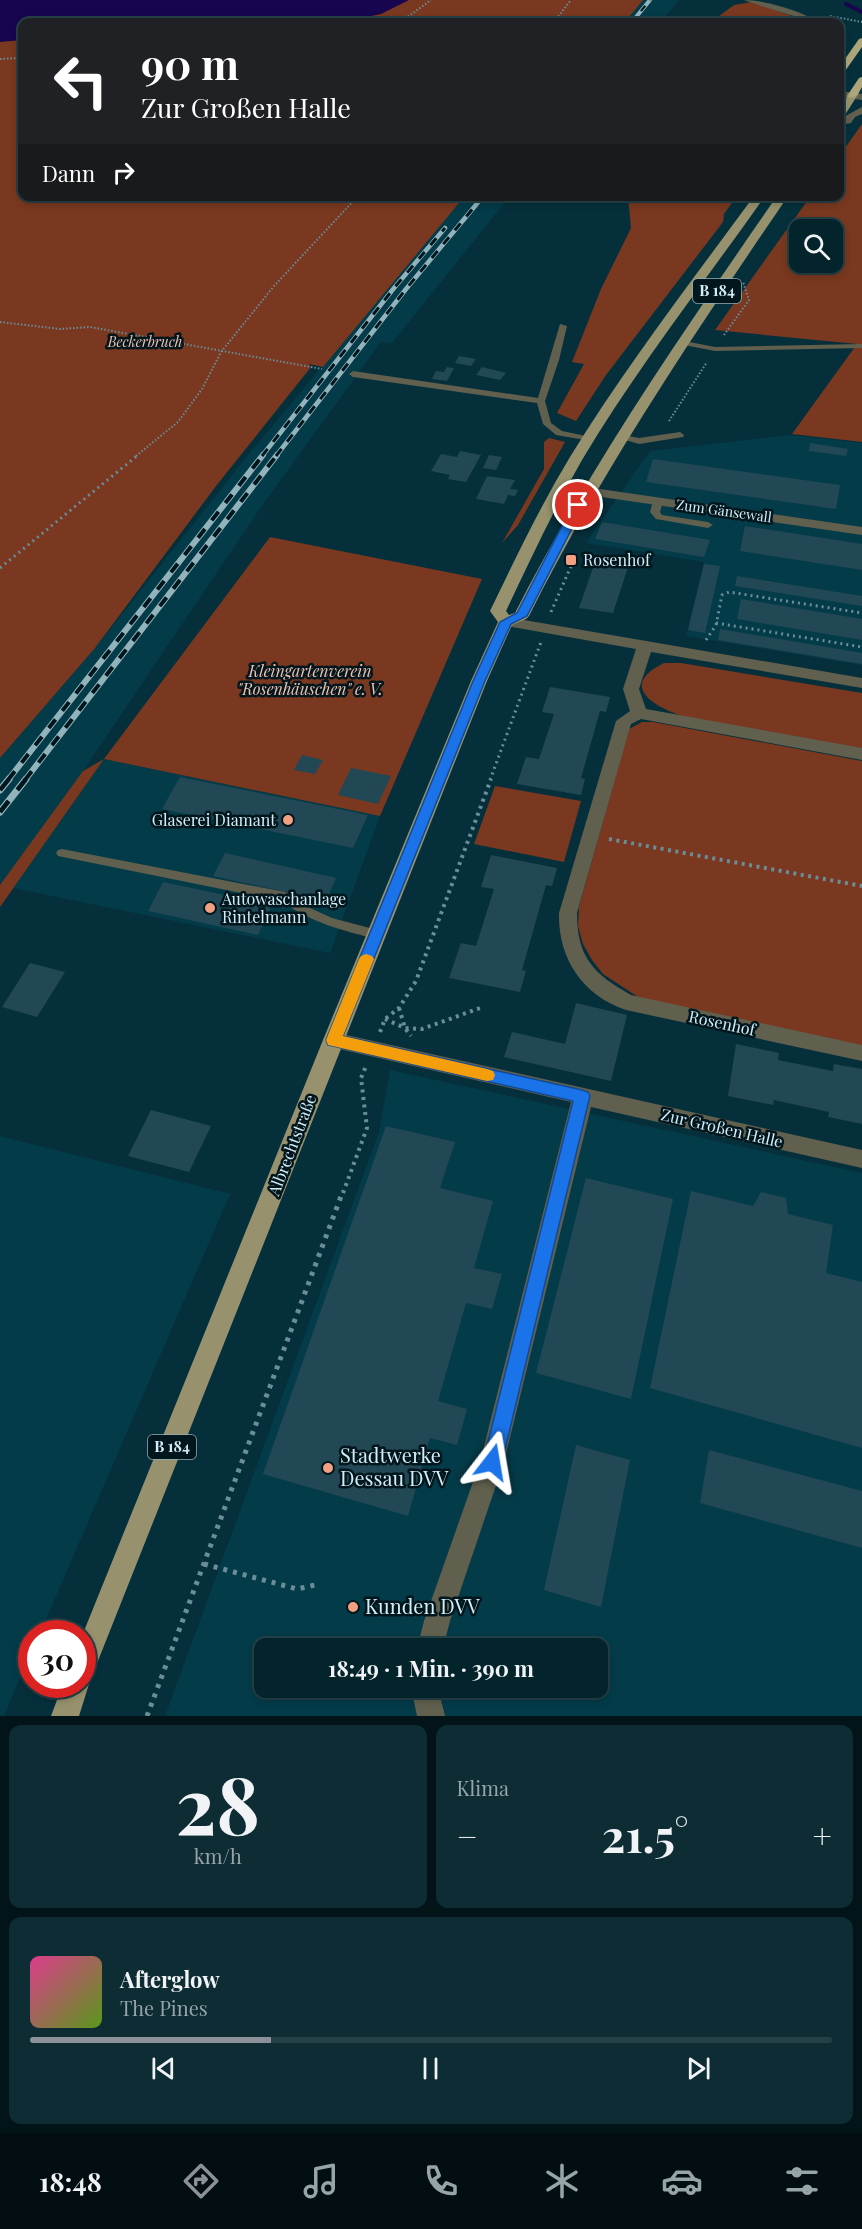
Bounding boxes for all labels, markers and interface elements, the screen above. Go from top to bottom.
text: 90 m [141,35,239,91]
icon: left [42,42,120,120]
text: Zur Großen Halle [141,89,351,125]
icon: right [107,156,140,189]
text: Dann [42,158,95,188]
map controls [789,219,843,273]
button: search [789,219,843,273]
road number: B 184 [693,279,741,303]
park label: Beckerbruch [107,332,182,351]
pin [552,479,603,530]
icon: arrive [561,488,594,521]
street label: Zum Gänsewall [675,494,773,527]
place label: Rosenhof [583,549,652,570]
marker: Rosenhof [564,553,578,567]
park label: Kleingartenverein "Rosenhäuschen" e. V. [237,660,383,699]
place label: Glaserei Diamant [152,809,276,830]
marker: Glaserei Diamant [281,813,295,827]
place label: Autowaschanlage Rintelmann [221,888,346,927]
marker: Autowaschanlage Rintelmann [203,901,217,915]
street label: Rosenhof [687,1005,759,1040]
street label: Albrechtstraße [262,1091,320,1199]
street label: Zur Großen Halle [659,1103,785,1152]
position arrow [460,1430,524,1494]
road number: B 184 [148,1435,196,1459]
place label: Stadtwerke Dessau DVV [340,1441,449,1491]
marker: Stadtwerke Dessau DVV [321,1461,335,1475]
place label: Kunden DVV [365,1592,480,1619]
marker: Kunden DVV [346,1600,360,1614]
speed limit sign: 30 [18,1620,96,1698]
text: 18:49 · 1 Min. · 390 m [328,1653,534,1683]
text: 28 [175,1751,260,1855]
text: Klima [457,1774,509,1801]
text: 21.5° [602,1804,689,1864]
text: − [457,1813,478,1857]
text: + [813,1813,832,1857]
text: km/h [194,1842,242,1869]
text: Afterglow [120,1964,220,1994]
text: The Pines [120,1994,208,2021]
icon: previous [147,2052,180,2085]
icon: pause [414,2052,447,2085]
icon: next [682,2052,715,2085]
icon: directions [180,2160,222,2202]
icon: music [300,2160,342,2202]
icon: phone [420,2160,462,2202]
icon: climate [541,2160,583,2202]
icon: car [661,2160,703,2202]
icon: filters [781,2160,823,2202]
text: 18:48 [39,2163,102,2199]

